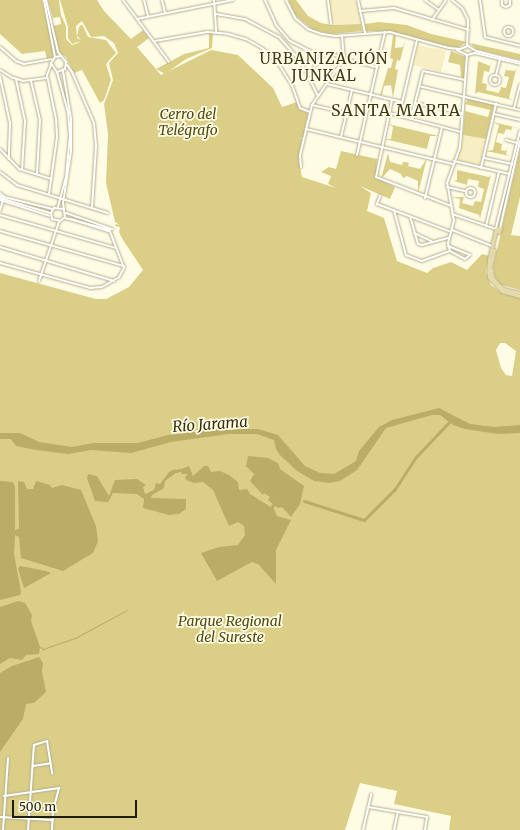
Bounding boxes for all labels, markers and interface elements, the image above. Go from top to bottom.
district label: URBANIZACIÓN JUNKAL [260,49,388,84]
district label: SANTA MARTA [331,100,461,120]
park label: Cerro del Telégrafo [158,106,218,138]
water label: Río Jarama [172,412,248,436]
park label: Parque Regional del Sureste [178,613,282,646]
scale bar [14,792,139,818]
text: 500 m [19,799,56,814]

